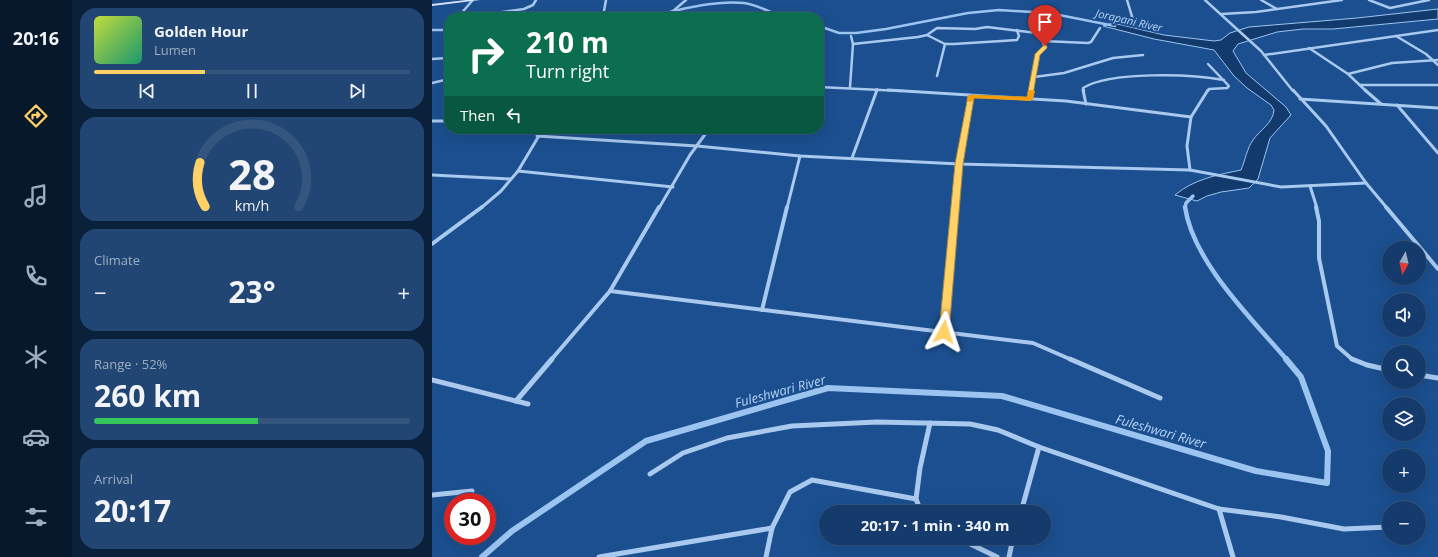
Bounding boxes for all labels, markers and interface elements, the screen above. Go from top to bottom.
pin [1028,5,1062,46]
water label: Jorapani River [1092,5,1165,35]
icon: arrive [1034,11,1056,33]
text: Golden Hour [154,21,248,41]
text: 210 m [526,23,609,61]
text: 20:16 [13,26,59,50]
icon: right [460,28,512,80]
text: Lumen [154,41,196,59]
text: Turn right [526,59,609,83]
icon: previous [136,80,158,102]
icon: pause [241,80,263,102]
icon: next [346,80,368,102]
icon: directions [22,102,50,130]
icon: left [503,104,525,126]
text: Then [460,105,495,125]
text: 28 [228,146,276,202]
icon: music [22,182,50,210]
text: km/h [235,196,269,215]
north arrow [1382,241,1426,285]
map controls [1382,241,1426,545]
text: Climate [94,251,140,269]
icon: phone [22,262,50,290]
text: 23° [228,271,276,312]
text: − [94,277,107,307]
text: + [397,277,410,307]
button: sound [1382,293,1426,337]
position arrow [923,311,965,353]
icon: climate [22,343,50,371]
button: search [1382,345,1426,389]
text: Range · 52% [94,355,167,373]
water label: Fuleshwari River [733,370,828,412]
text: 260 km [94,375,201,416]
button: layers [1382,397,1426,441]
water label: Fuleshwari River [1114,409,1209,453]
icon: car [22,423,50,451]
button: + [1382,449,1426,493]
text: Arrival [94,470,133,488]
text: 20:17 [94,490,171,531]
speed limit sign: 30 [444,493,496,545]
button: − [1382,501,1426,545]
icon: filters [22,503,50,531]
text: 20:17 · 1 min · 340 m [861,515,1009,535]

